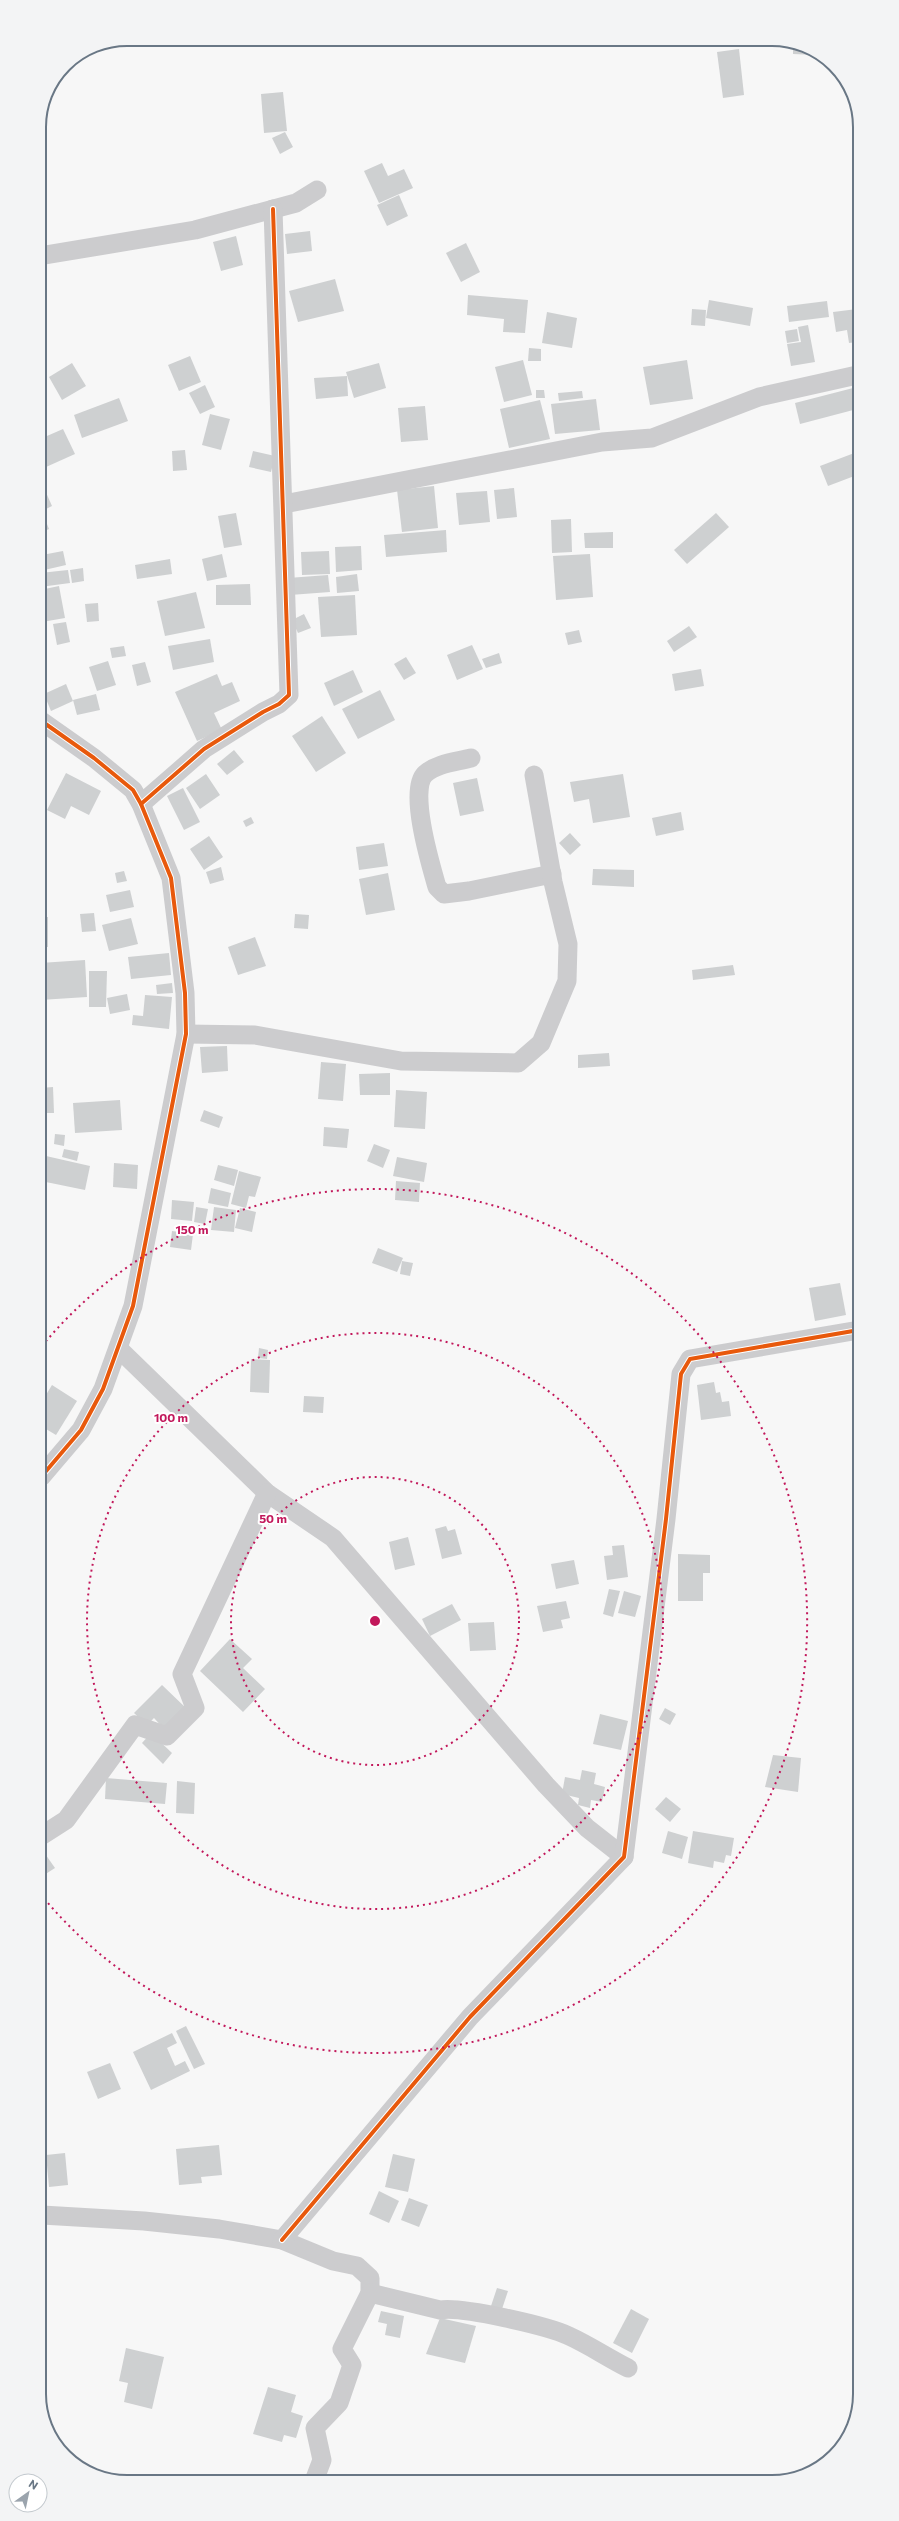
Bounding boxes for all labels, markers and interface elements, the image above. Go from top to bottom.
text: 150 m [175,1222,209,1236]
text: 100 m [154,1410,188,1424]
text: 50 m [259,1511,287,1525]
centre of rings [368,1614,382,1628]
north arrow [8,2473,48,2513]
text: N [27,2476,41,2492]

